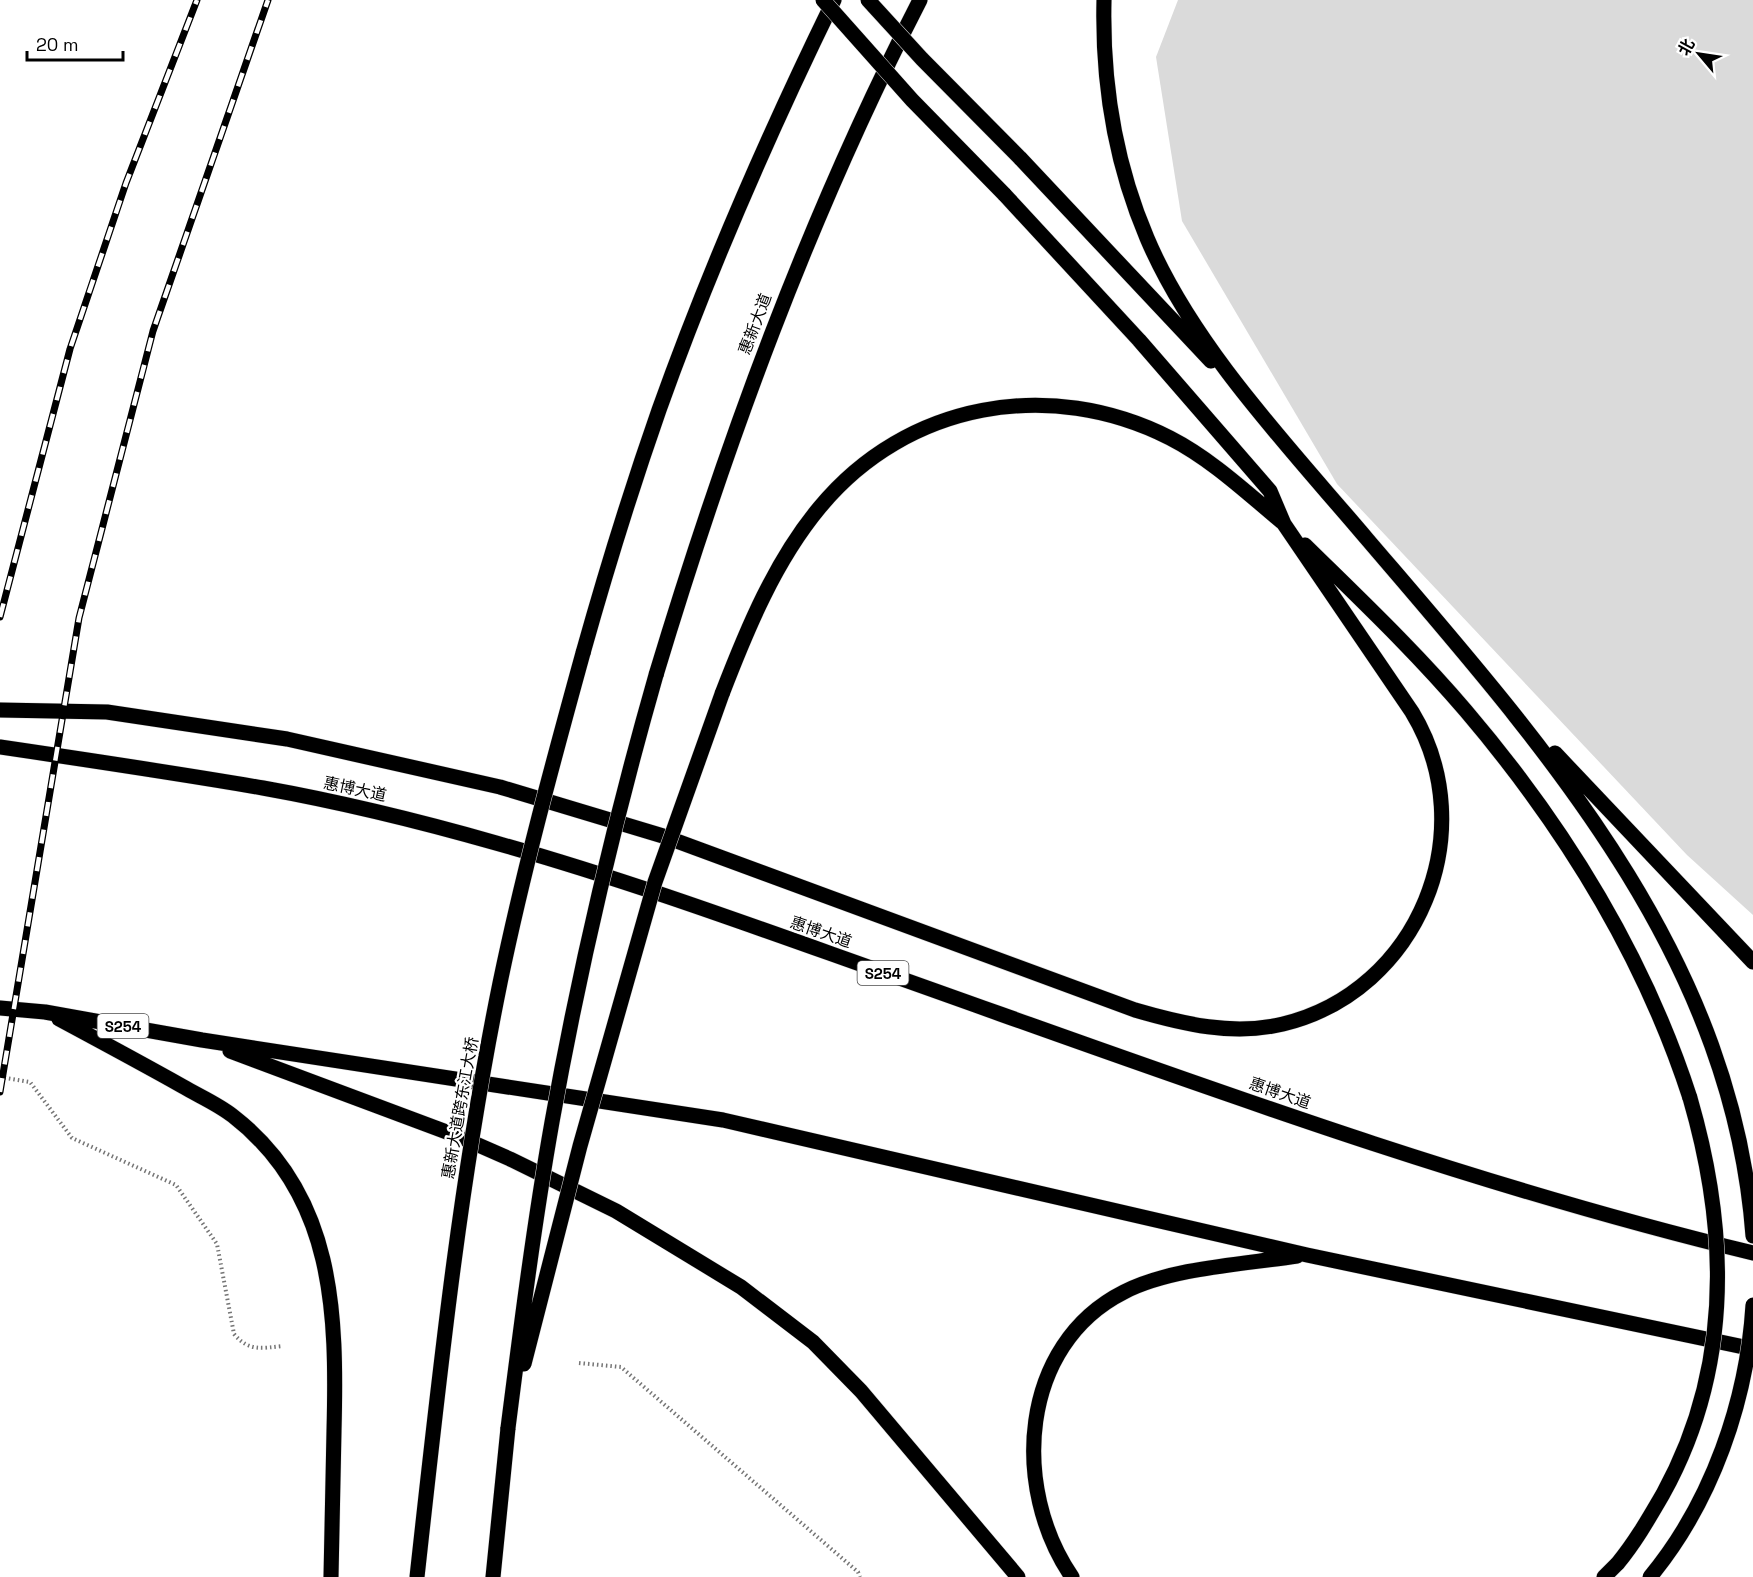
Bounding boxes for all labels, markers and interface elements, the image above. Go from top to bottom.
scale bar [27,24,123,62]
north arrow [1669,24,1729,84]
text: 20 m [36,33,79,56]
text: 北 [1673,35,1699,59]
street label: 惠新大道 [734,290,776,358]
street label: 惠博大道 [322,772,388,806]
street label: 惠博大道 [787,912,855,952]
road number: S254 [858,961,908,985]
road number: S254 [98,1014,148,1038]
street label: 惠新大道跨东江大桥 [437,1035,483,1181]
street label: 惠博大道 [1246,1073,1314,1113]

